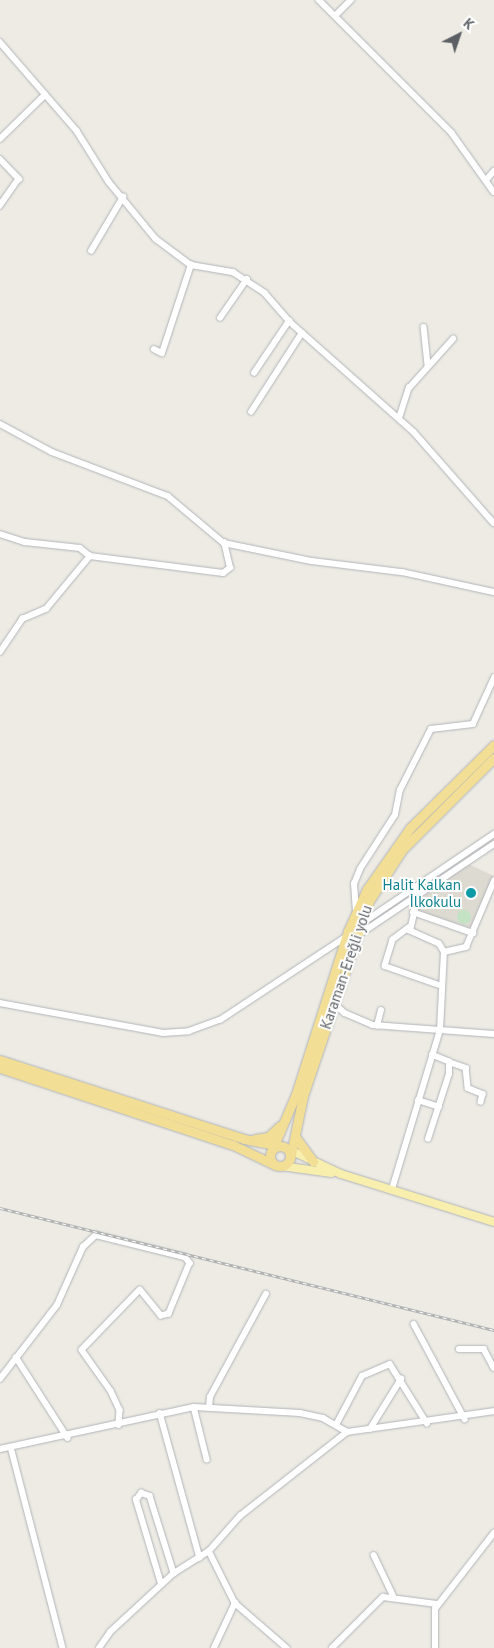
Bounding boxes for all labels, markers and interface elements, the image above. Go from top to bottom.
north arrow [434,10,484,60]
text: K [460,14,478,33]
place label: Halit Kalkan İlkokulu [383,875,461,910]
marker: Halit Kalkan İlkokulu [465,887,477,899]
street label: Karaman-Ereğli yolu [316,902,376,1032]

